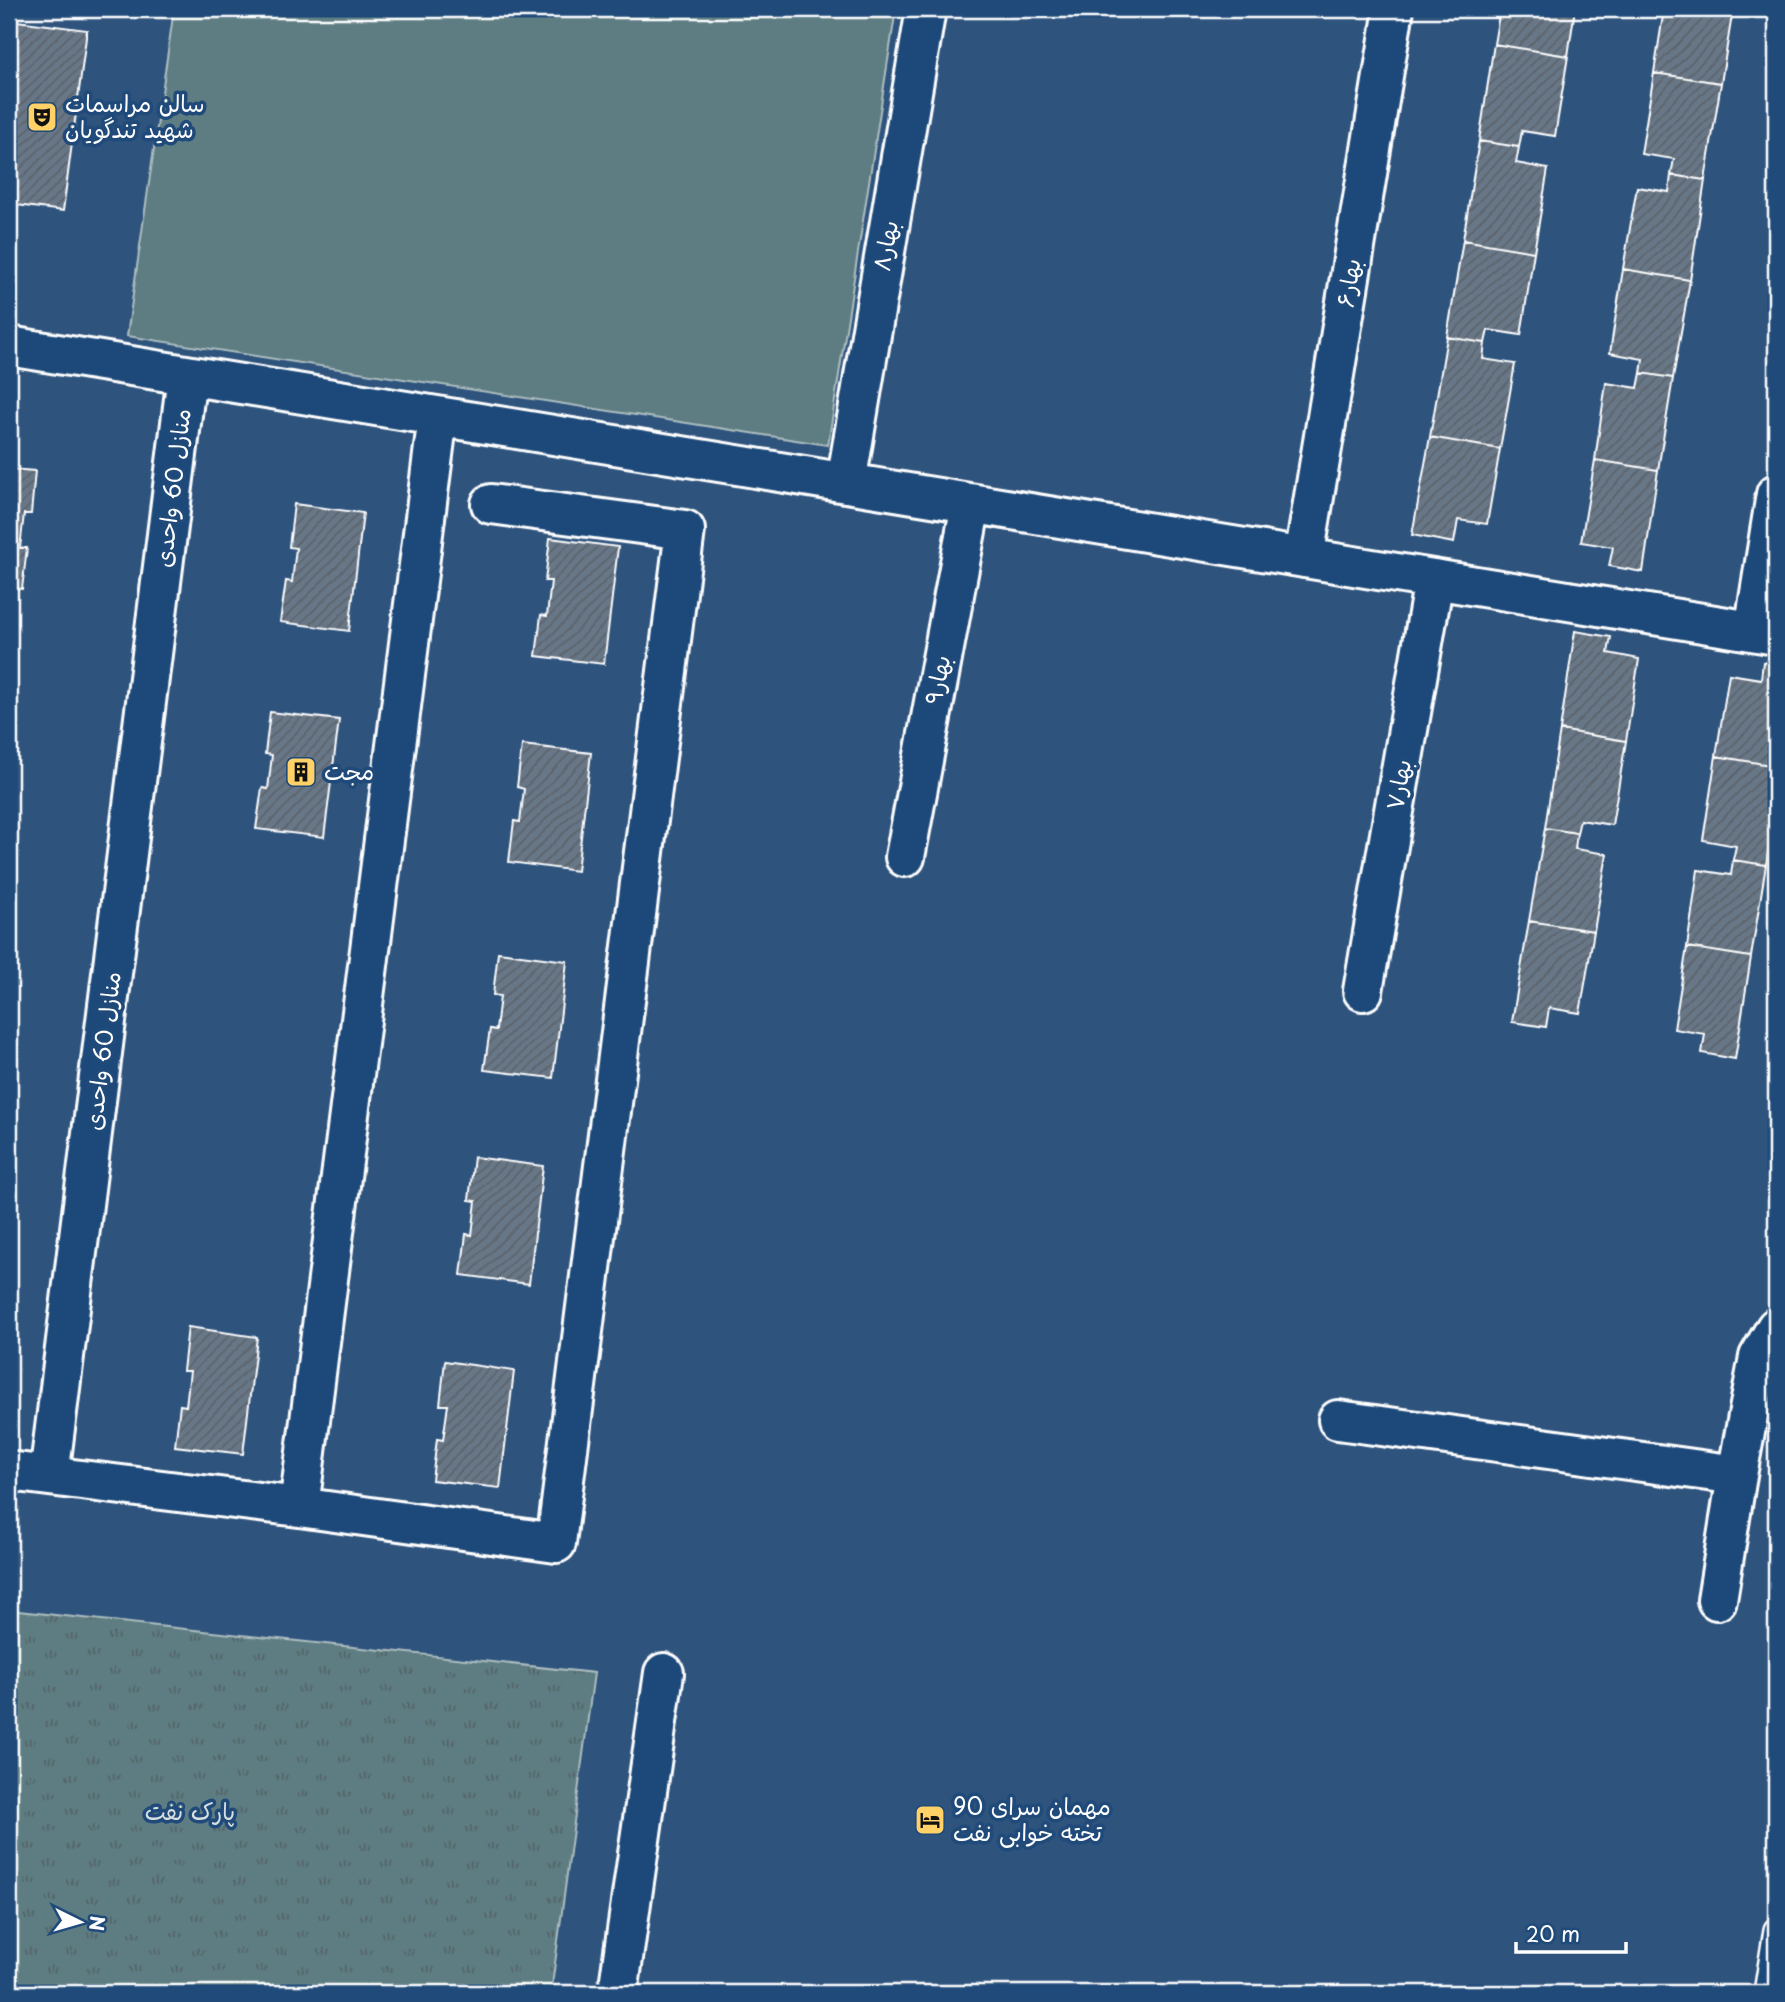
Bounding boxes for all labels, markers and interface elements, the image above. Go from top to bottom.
place label: سالن مراسمات شهید تندگویان [65,85,205,146]
theatre icon: سالن مراسمات شهید تندگویان [25,100,59,134]
street label: بهار۸ [863,218,906,274]
street label: بهار۶ [1326,256,1369,310]
street label: منازل 60 واحدی [144,406,199,569]
street label: بهار۹ [915,652,958,707]
place label: مجت [324,753,374,788]
building icon: مجت [284,755,318,789]
street label: بهار۷ [1376,756,1419,813]
street label: منازل 60 واحدی [74,969,129,1132]
place label: مهمان سرای 90 تخته خوابی نفت [953,1788,1111,1849]
park label: پارک نفت [145,1793,235,1828]
hotel icon: مهمان سرای 90 تخته خوابی نفت [913,1803,947,1837]
north arrow [46,1886,116,1956]
scale bar [1516,1911,1626,1955]
text: N [83,1915,113,1932]
text: 20 m [1526,1917,1580,1949]

